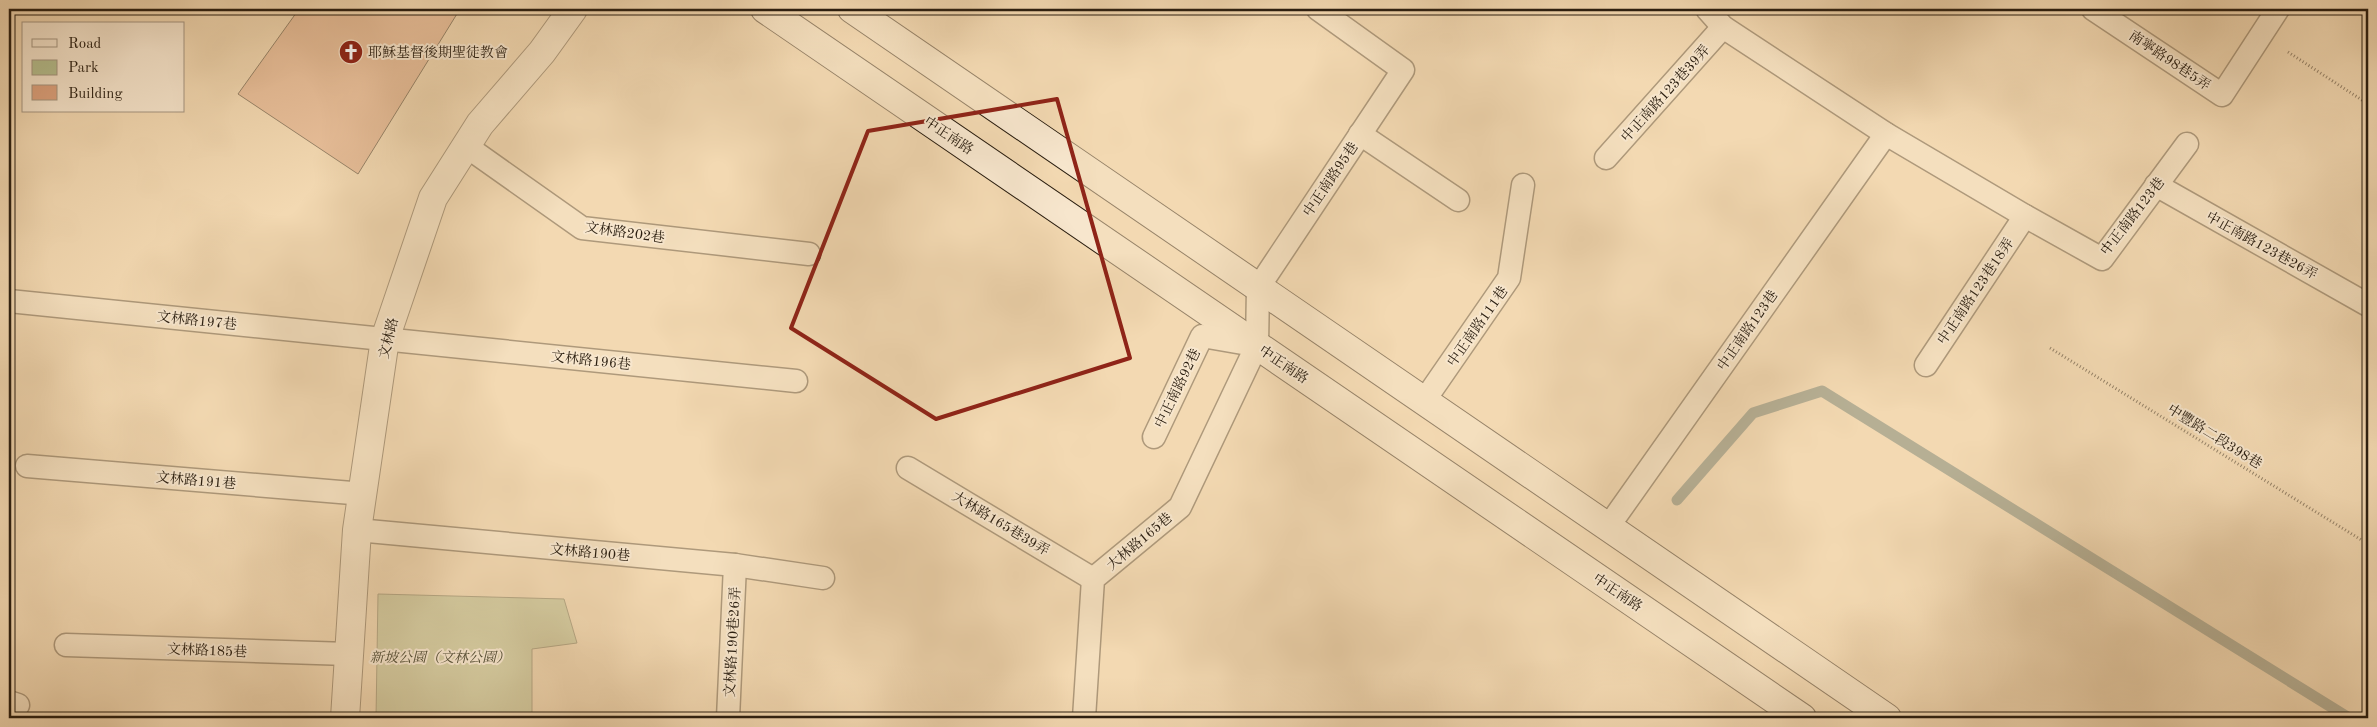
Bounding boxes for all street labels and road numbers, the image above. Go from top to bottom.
street label: 南寧路98巷5弄 [2126,27,2214,93]
street label: 中正南路123巷39弄 [1618,42,1713,145]
street label: 中正南路 [921,114,976,157]
street label: 中正南路95巷 [1300,139,1361,219]
street label: 中正南路123巷 [2097,175,2167,258]
street label: 中正南路123巷26弄 [2204,209,2320,282]
street label: 文林路202巷 [584,219,666,246]
street label: 中正南路123巷18弄 [1934,235,2016,347]
street label: 中正南路111巷 [1444,283,1511,369]
street label: 中正南路123巷 [1714,287,1781,373]
street label: 文林路197巷 [156,309,238,332]
street label: 文林路 [376,316,401,360]
street label: 中正南路 [1256,343,1311,386]
street label: 中正南路92巷 [1152,346,1203,430]
street label: 文林路196巷 [550,349,632,372]
street label: 中豐路二段398巷 [2165,401,2265,471]
street label: 文林路191巷 [155,470,237,491]
street label: 大林路165巷39弄 [949,489,1052,558]
street label: 大林路165巷 [1104,510,1175,573]
street label: 文林路190巷 [549,542,631,563]
street label: 中正南路 [1590,571,1645,614]
street label: 文林路190巷26弄 [722,586,743,698]
street label: 文林路185巷 [167,642,247,659]

